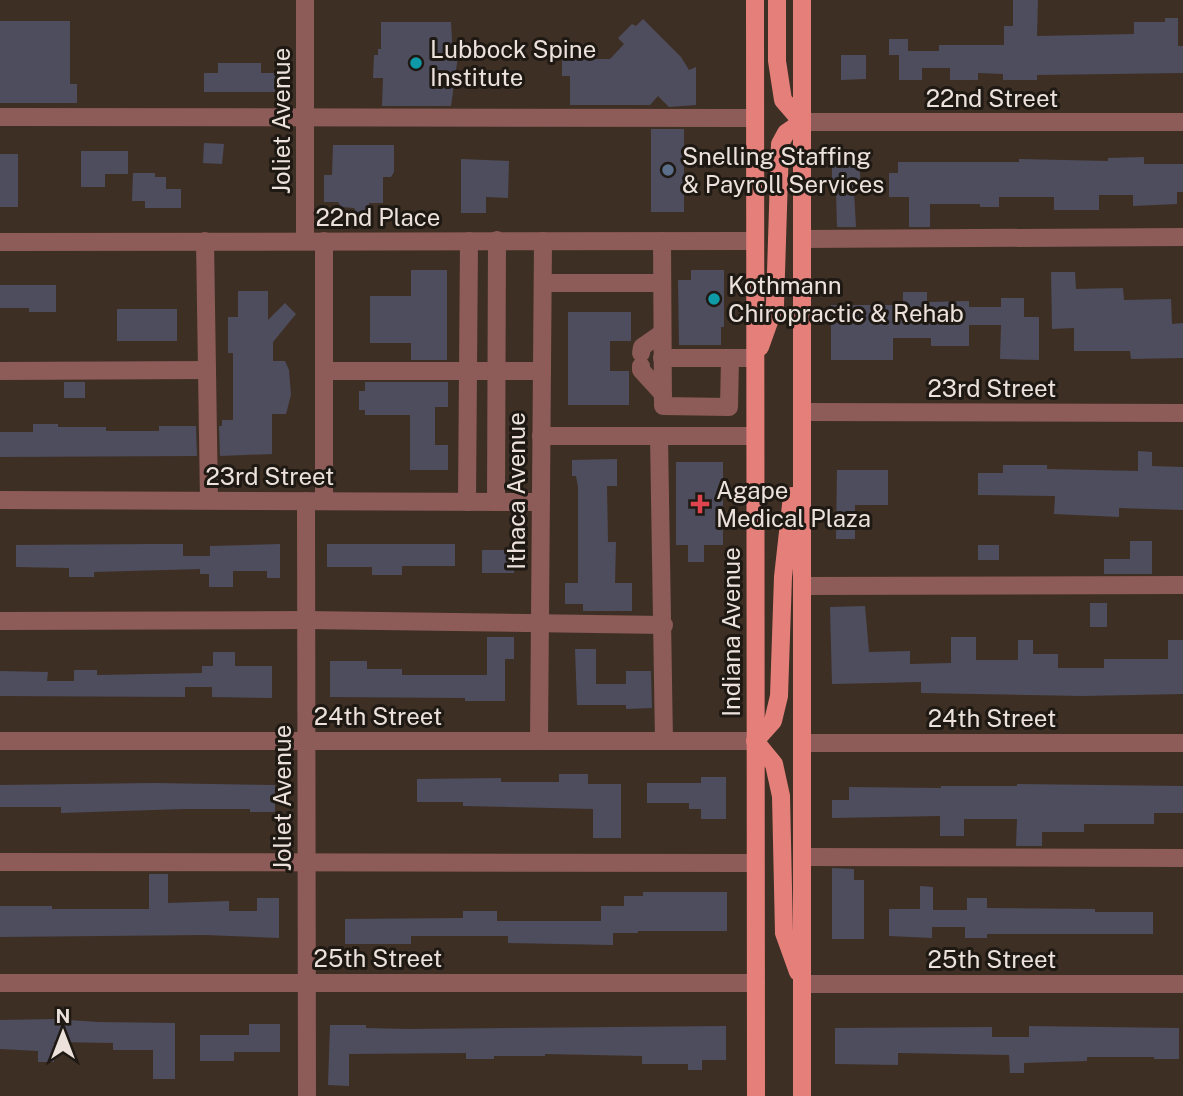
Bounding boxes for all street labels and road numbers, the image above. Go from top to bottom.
street label: Joliet Avenue [267,48,295,194]
street label: 22nd Street [926,84,1058,112]
street label: 22nd Place [316,203,440,231]
street label: 23rd Street [928,374,1056,402]
street label: Ithaca Avenue [502,412,530,570]
street label: 23rd Street [206,462,334,490]
street label: Indiana Avenue [717,547,745,717]
street label: 24th Street [314,702,442,730]
street label: 24th Street [928,704,1056,732]
street label: Joliet Avenue [268,725,296,871]
street label: 25th Street [314,944,442,972]
street label: 25th Street [928,945,1056,973]

